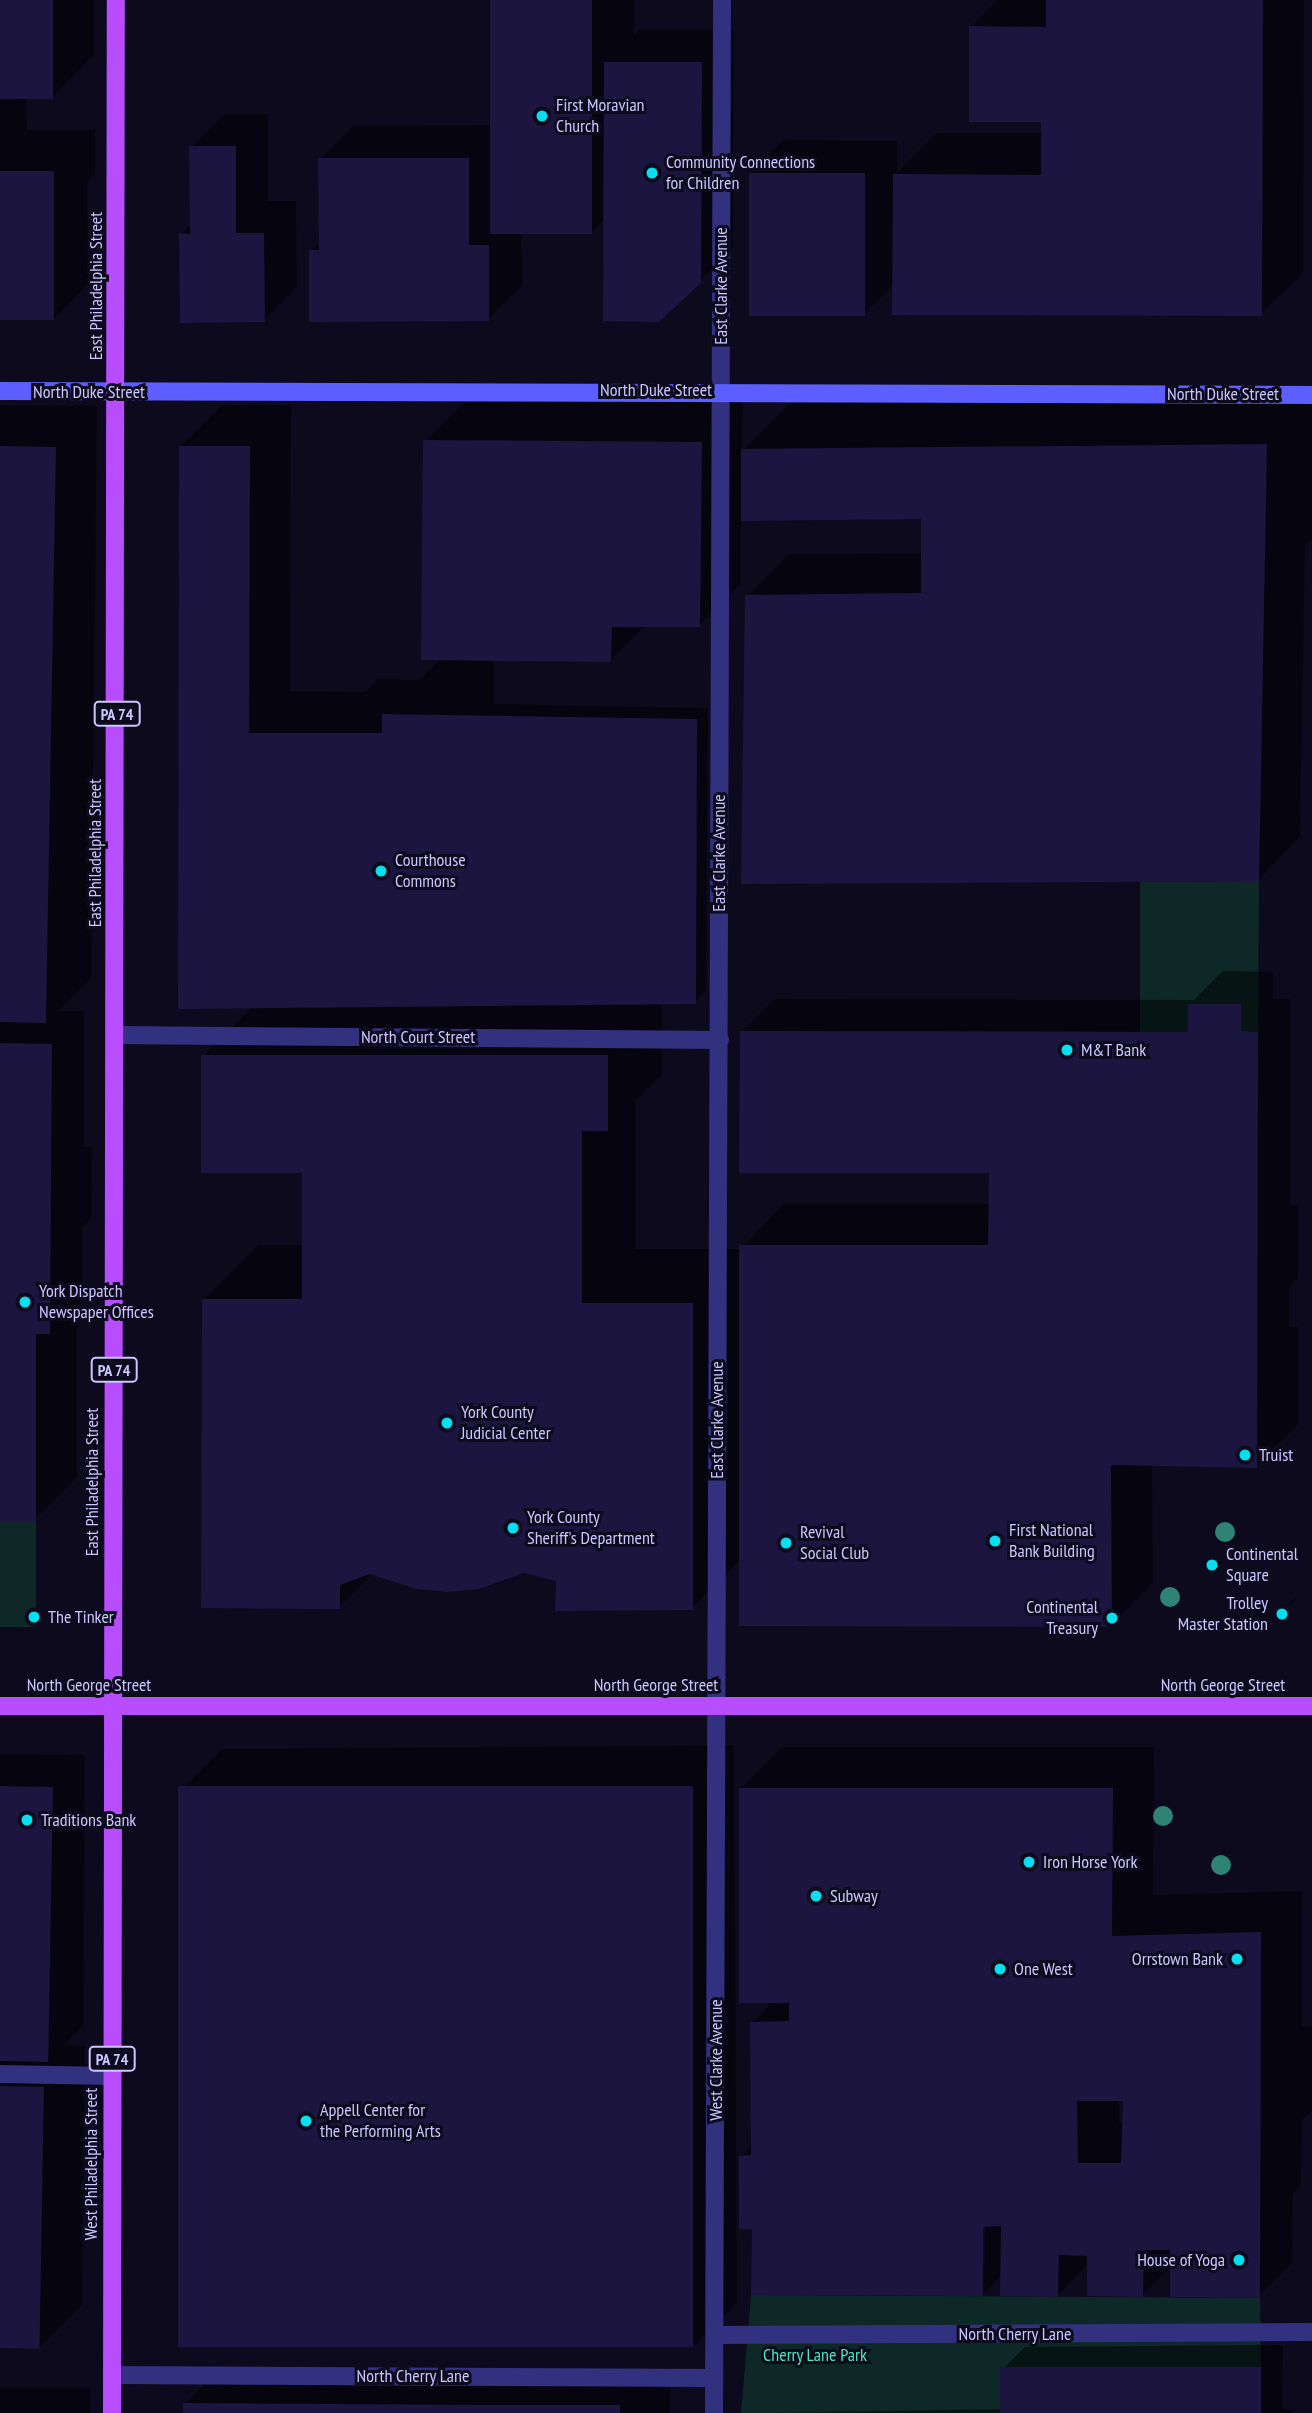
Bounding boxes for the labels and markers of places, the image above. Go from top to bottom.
place label: First Moravian Church [556,95,644,138]
marker: First Moravian Church [534,108,550,124]
place label: Community Connections for Children [666,152,816,194]
marker: Community Connections for Children [644,165,660,181]
place label: Courthouse Commons [395,850,466,892]
marker: Courthouse Commons [373,863,389,879]
place label: M&T Bank [1081,1039,1147,1061]
marker: M&T Bank [1059,1042,1075,1058]
place label: York Dispatch Newspaper Offices [39,1281,154,1324]
marker: York Dispatch Newspaper Offices [17,1294,33,1310]
place label: York County Judicial Center [461,1402,551,1444]
marker: York County Judicial Center [439,1415,455,1431]
place label: Truist [1259,1444,1293,1466]
marker: Truist [1237,1447,1253,1463]
place label: York County Sheriff's Department [527,1507,655,1550]
marker: York County Sheriff's Department [505,1520,521,1536]
place label: First National Bank Building [1009,1520,1095,1562]
place label: Revival Social Club [800,1522,869,1564]
marker: First National Bank Building [987,1533,1003,1549]
marker: Revival Social Club [778,1535,794,1551]
place label: Continental Square [1226,1544,1298,1586]
marker: Continental Square [1204,1557,1220,1573]
place label: Trolley Master Station [1178,1593,1268,1636]
place label: Continental Treasury [1026,1597,1098,1640]
place label: The Tinker [48,1606,114,1628]
marker: Trolley Master Station [1274,1606,1290,1622]
marker: The Tinker [26,1609,42,1625]
marker: Continental Treasury [1104,1610,1120,1626]
place label: Traditions Bank [41,1809,136,1831]
marker: Traditions Bank [19,1812,35,1828]
place label: Iron Horse York [1043,1851,1138,1873]
marker: Iron Horse York [1021,1854,1037,1870]
place label: Subway [830,1885,878,1907]
marker: Subway [808,1888,824,1904]
place label: Orrstown Bank [1132,1948,1223,1970]
marker: Orrstown Bank [1229,1951,1245,1967]
place label: One West [1014,1958,1073,1980]
marker: One West [992,1961,1008,1977]
place label: Appell Center for the Performing Arts [320,2100,441,2142]
marker: Appell Center for the Performing Arts [298,2113,314,2129]
place label: House of Yoga [1137,2249,1225,2271]
marker: House of Yoga [1231,2252,1247,2268]

